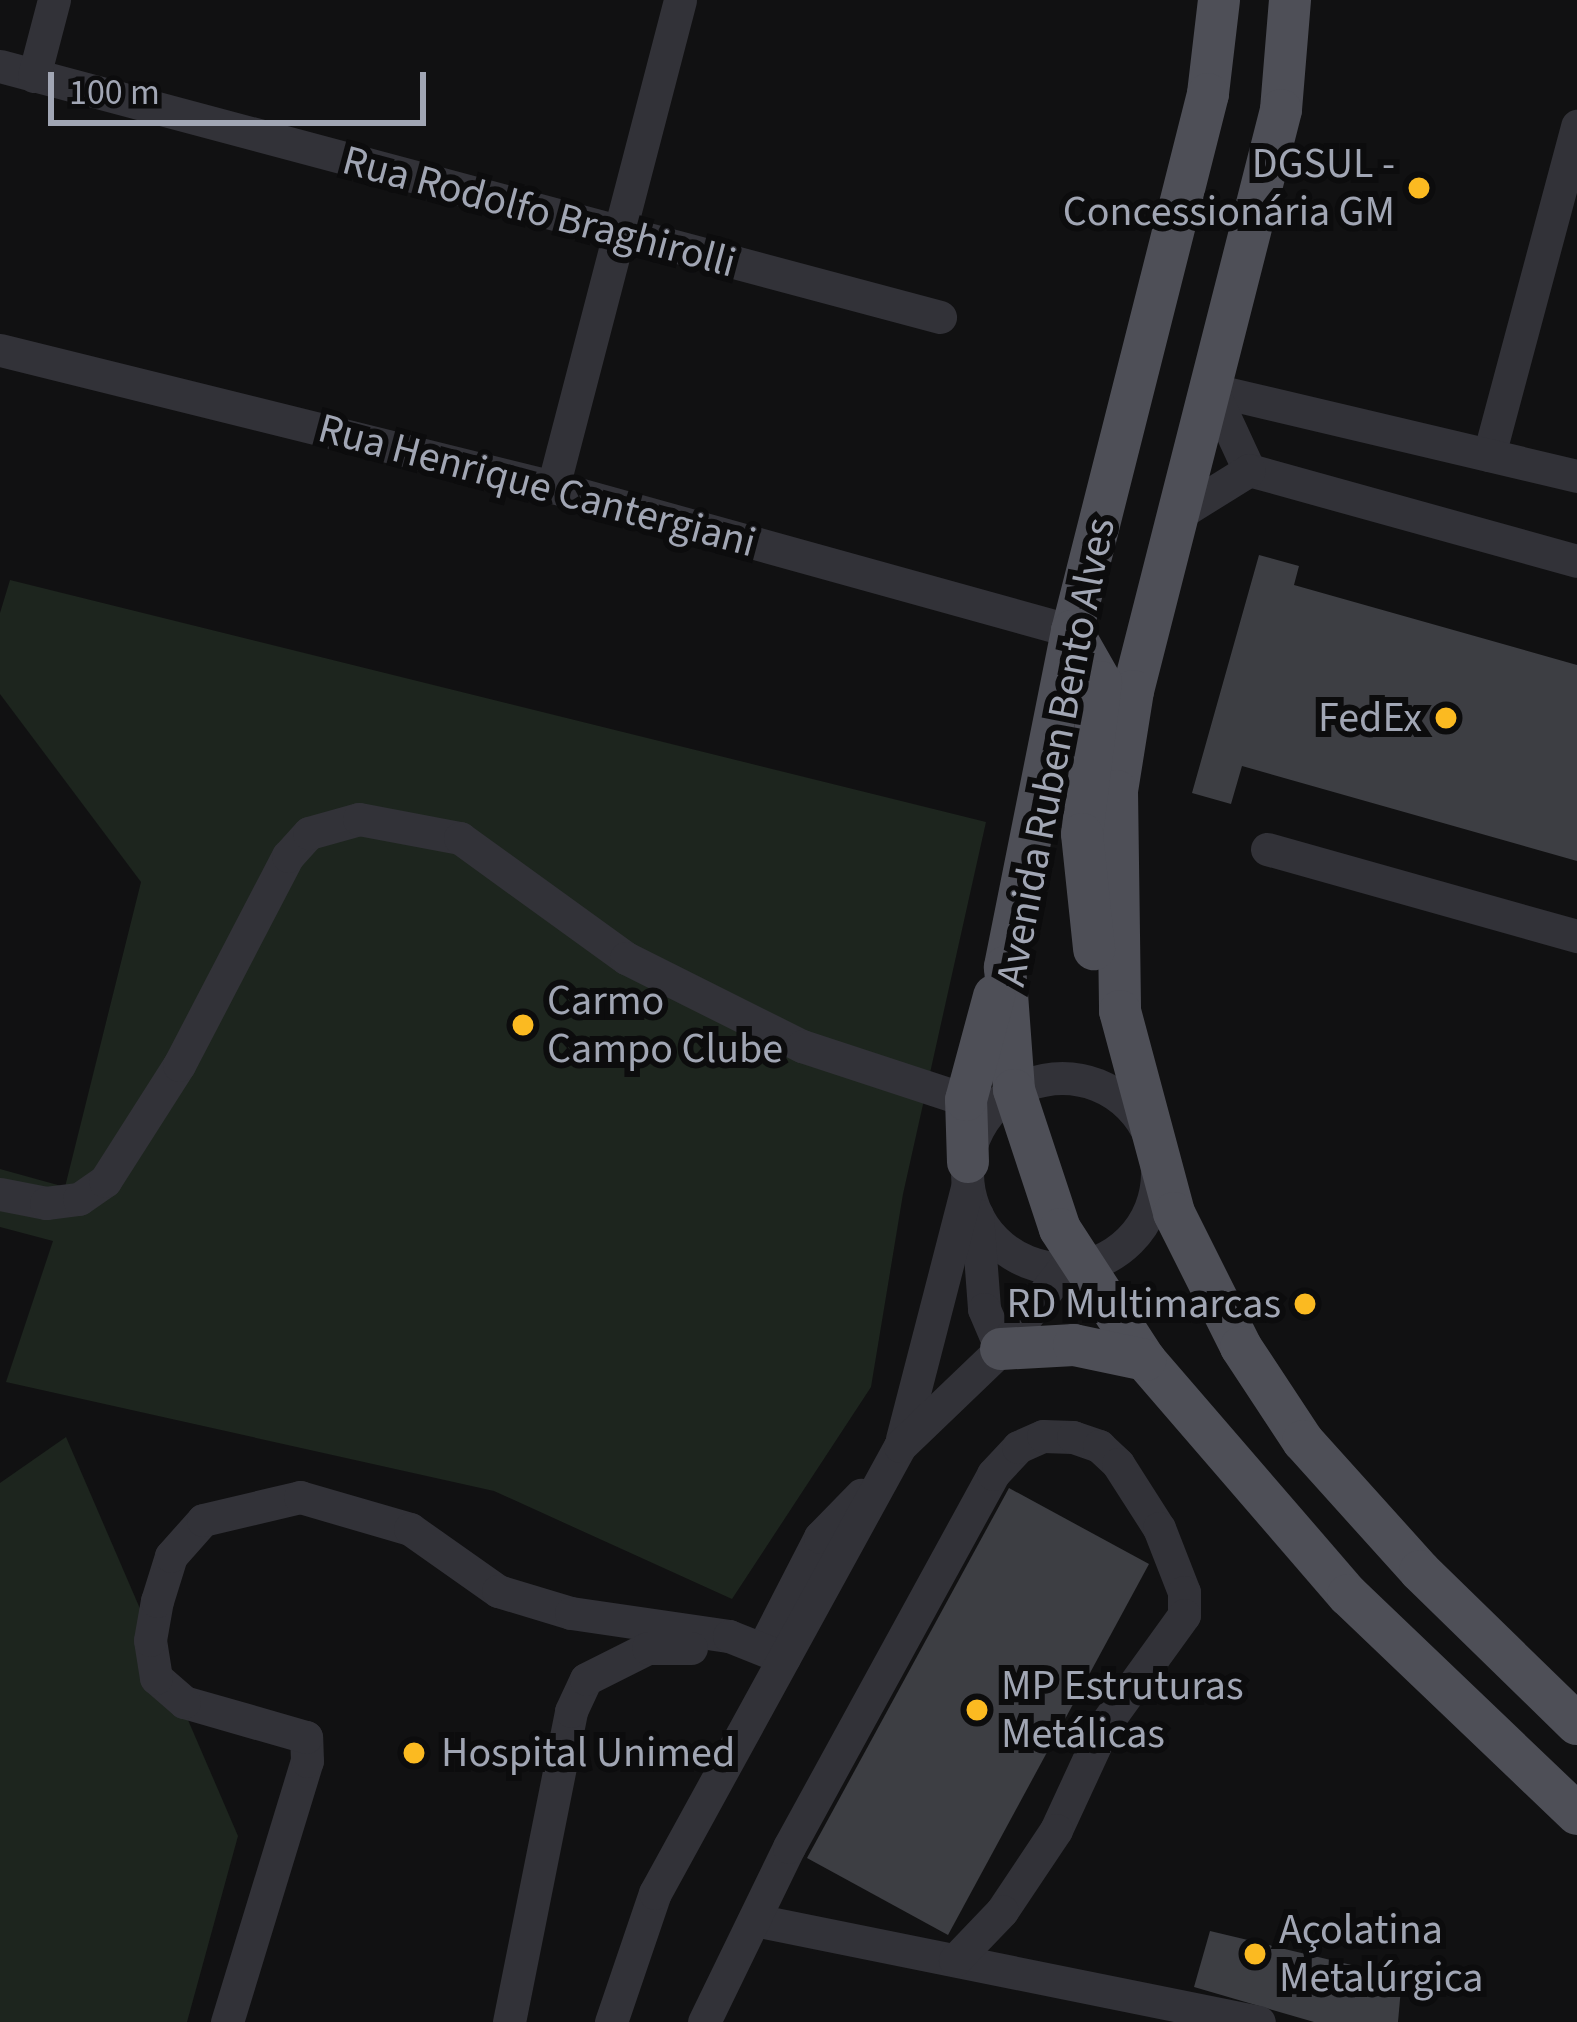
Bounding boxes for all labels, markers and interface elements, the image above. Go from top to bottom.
scale bar [54,48,432,122]
text: 100 m [69,67,160,118]
street label: Rua Rodolfo Braghirolli [337,135,741,289]
place label: DGSUL - Concessionária GM [1063,139,1395,237]
marker: DGSUL - Concessionária GM [1406,175,1432,201]
street label: Rua Henrique Cantergiani [313,403,761,569]
street label: Avenida Ruben Bento Alves [986,514,1126,990]
place label: FedEx [1318,693,1422,743]
marker: FedEx [1433,705,1459,731]
place label: Carmo Campo Clube [547,976,783,1074]
marker: Carmo Campo Clube [510,1012,536,1038]
place label: RD Multimarcas [1007,1279,1281,1329]
marker: RD Multimarcas [1292,1291,1318,1317]
place label: MP Estruturas Metálicas [1001,1661,1244,1760]
marker: MP Estruturas Metálicas [964,1697,990,1723]
place label: Hospital Unimed [441,1728,735,1778]
marker: Hospital Unimed [398,1737,430,1769]
place label: Açolatina Metalúrgica [1279,1905,1484,2004]
marker: Açolatina Metalúrgica [1242,1941,1268,1967]

